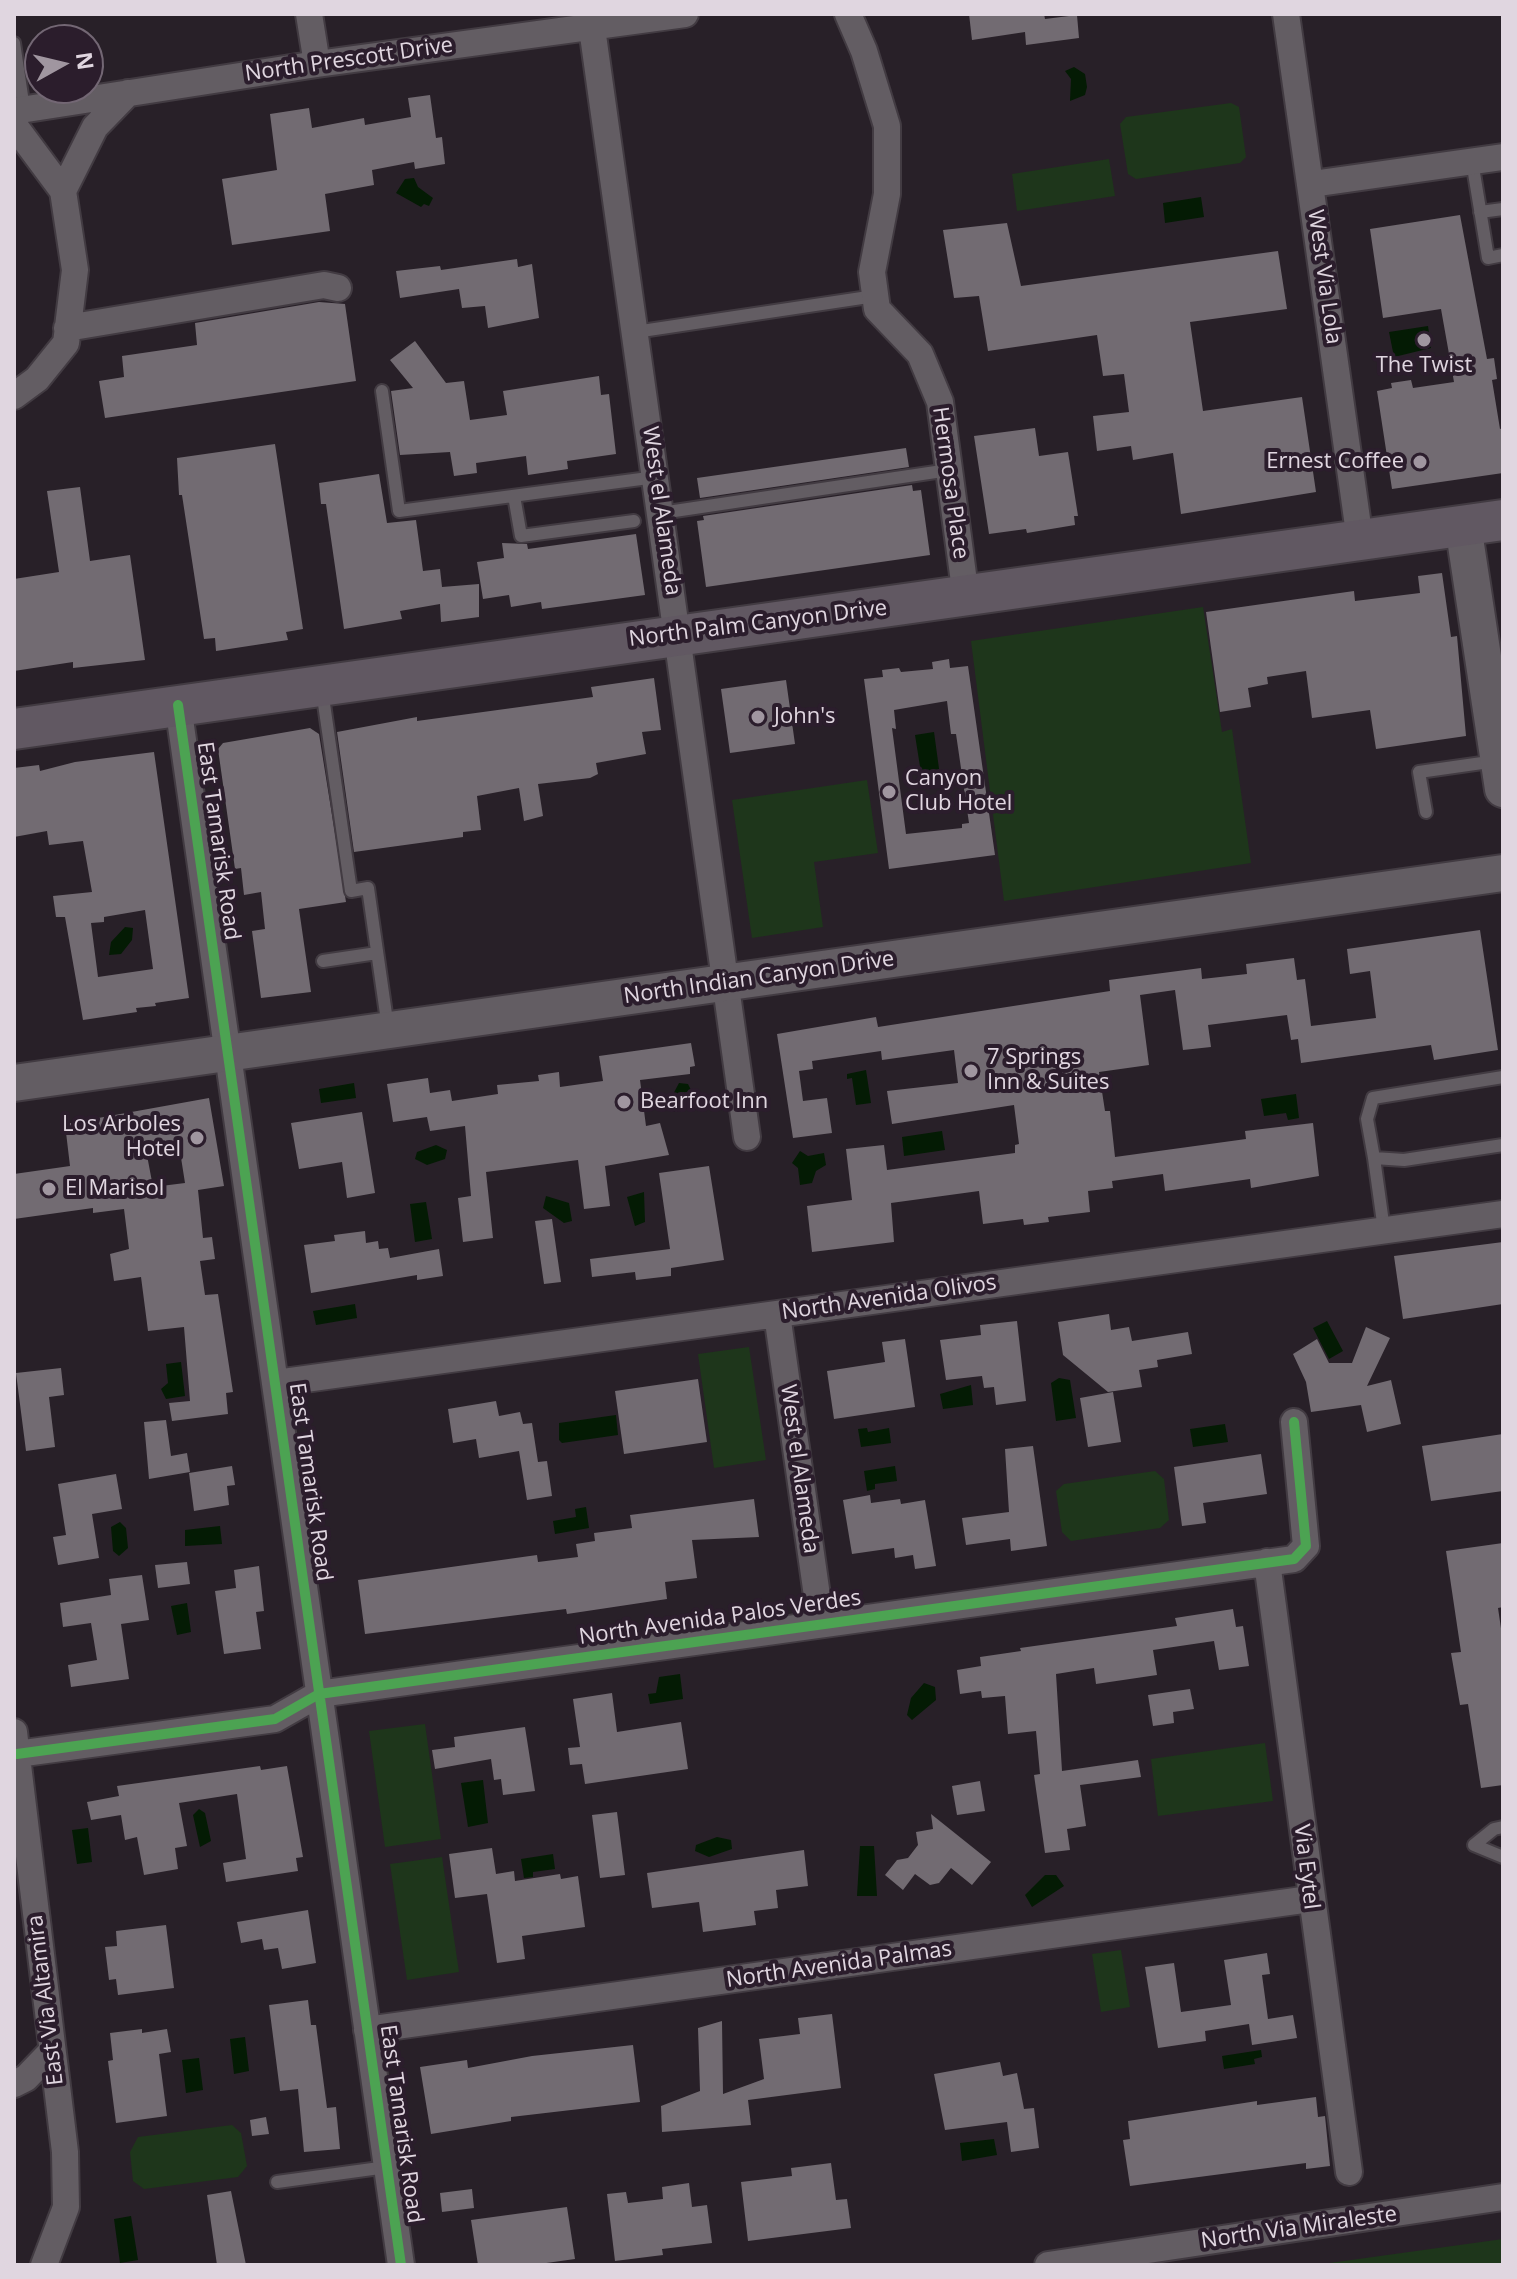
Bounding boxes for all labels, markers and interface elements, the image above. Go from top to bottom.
north arrow [24,24,104,104]
street label: North Prescott Drive [243,32,455,88]
text: N [70,50,102,72]
street label: West Via Lola [1301,208,1347,346]
marker: The Twist [1415,331,1433,349]
place label: The Twist [1376,353,1472,379]
street label: Hermosa Place [926,405,974,561]
street label: West el Alameda [636,425,686,597]
place label: Ernest Coffee [1266,449,1404,475]
marker: Ernest Coffee [1411,453,1429,471]
street label: North Palm Canyon Drive [627,595,889,653]
place label: John's [774,704,835,730]
marker: John's [749,708,767,726]
street label: East Tamarisk Road [191,740,245,942]
place label: Canyon Club Hotel [905,766,1012,818]
marker: Canyon Club Hotel [880,783,898,801]
street label: North Indian Canyon Drive [622,946,896,1010]
place label: 7 Springs Inn & Suites [987,1045,1109,1096]
marker: 7 Springs Inn & Suites [962,1062,980,1080]
place label: Bearfoot Inn [640,1089,768,1115]
marker: Bearfoot Inn [615,1093,633,1111]
place label: Los Arboles Hotel [62,1112,181,1164]
marker: Los Arboles Hotel [188,1129,206,1147]
place label: El Marisol [65,1176,164,1202]
marker: El Marisol [40,1180,58,1198]
street label: North Avenida Olivos [780,1270,998,1326]
street label: East Tamarisk Road [283,1381,337,1583]
street label: West el Alameda [774,1383,824,1555]
street label: North Avenida Palos Verdes [577,1585,863,1651]
street label: Via Eytel [1288,1823,1324,1911]
street label: East Via Altamira [22,1913,70,2087]
street label: North Avenida Palmas [724,1936,954,1994]
street label: East Tamarisk Road [374,2023,428,2225]
street label: North Via Miraleste [1199,2201,1399,2255]

